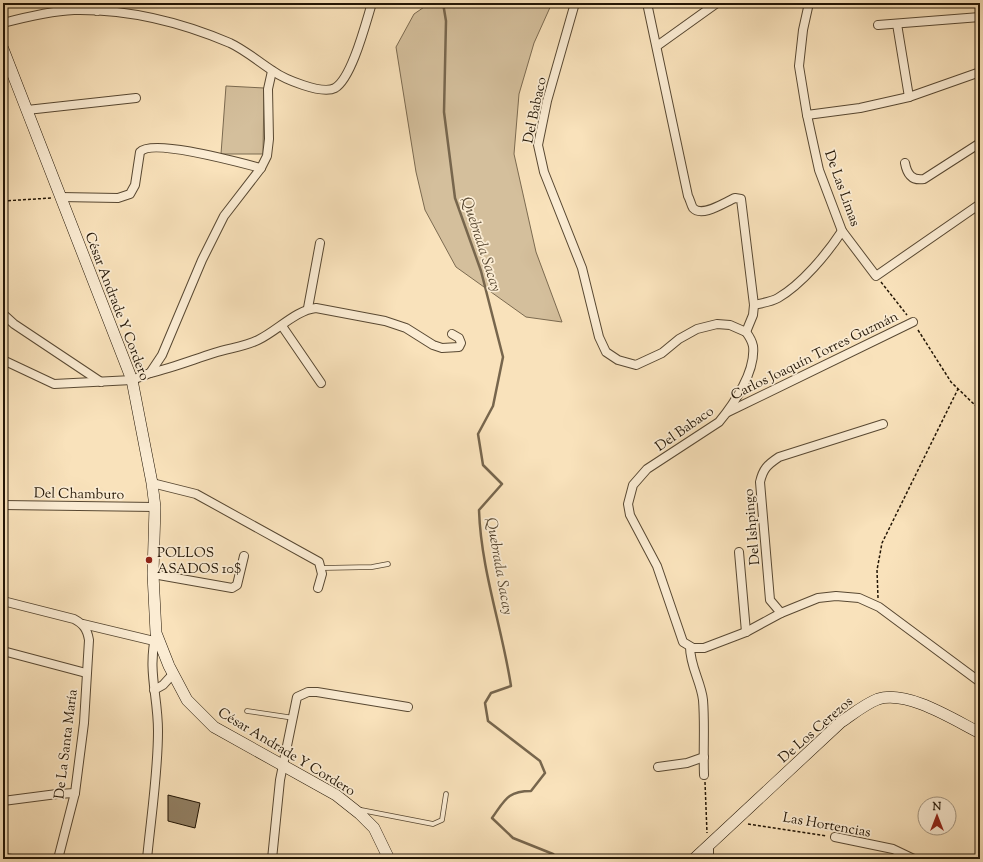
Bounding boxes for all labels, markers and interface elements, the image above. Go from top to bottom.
street label: Del Babaco [519,75,553,145]
street label: De Las Limas [818,148,864,230]
water label: Quebrada Sacay [455,195,506,294]
street label: César Andrade Y Cordero [79,230,154,384]
street label: Carlos Joaquín Torres Guzmán [728,307,902,406]
street label: Del Babaco [652,402,719,457]
street label: Del Chamburo [34,484,125,506]
street label: Del Ishpingo [740,487,766,566]
water label: Quebrada Sacay [480,516,517,616]
place label: POLLOS ASADOS 10$ [157,544,241,580]
marker: POLLOS ASADOS 10$ [144,555,154,565]
street label: De La Santa María [50,688,84,800]
street label: De Los Cerezos [775,693,858,769]
street label: César Andrade Y Cordero [213,704,359,802]
north arrow [917,796,957,836]
text: N [932,799,942,815]
street label: Las Hortencias [781,808,872,844]

